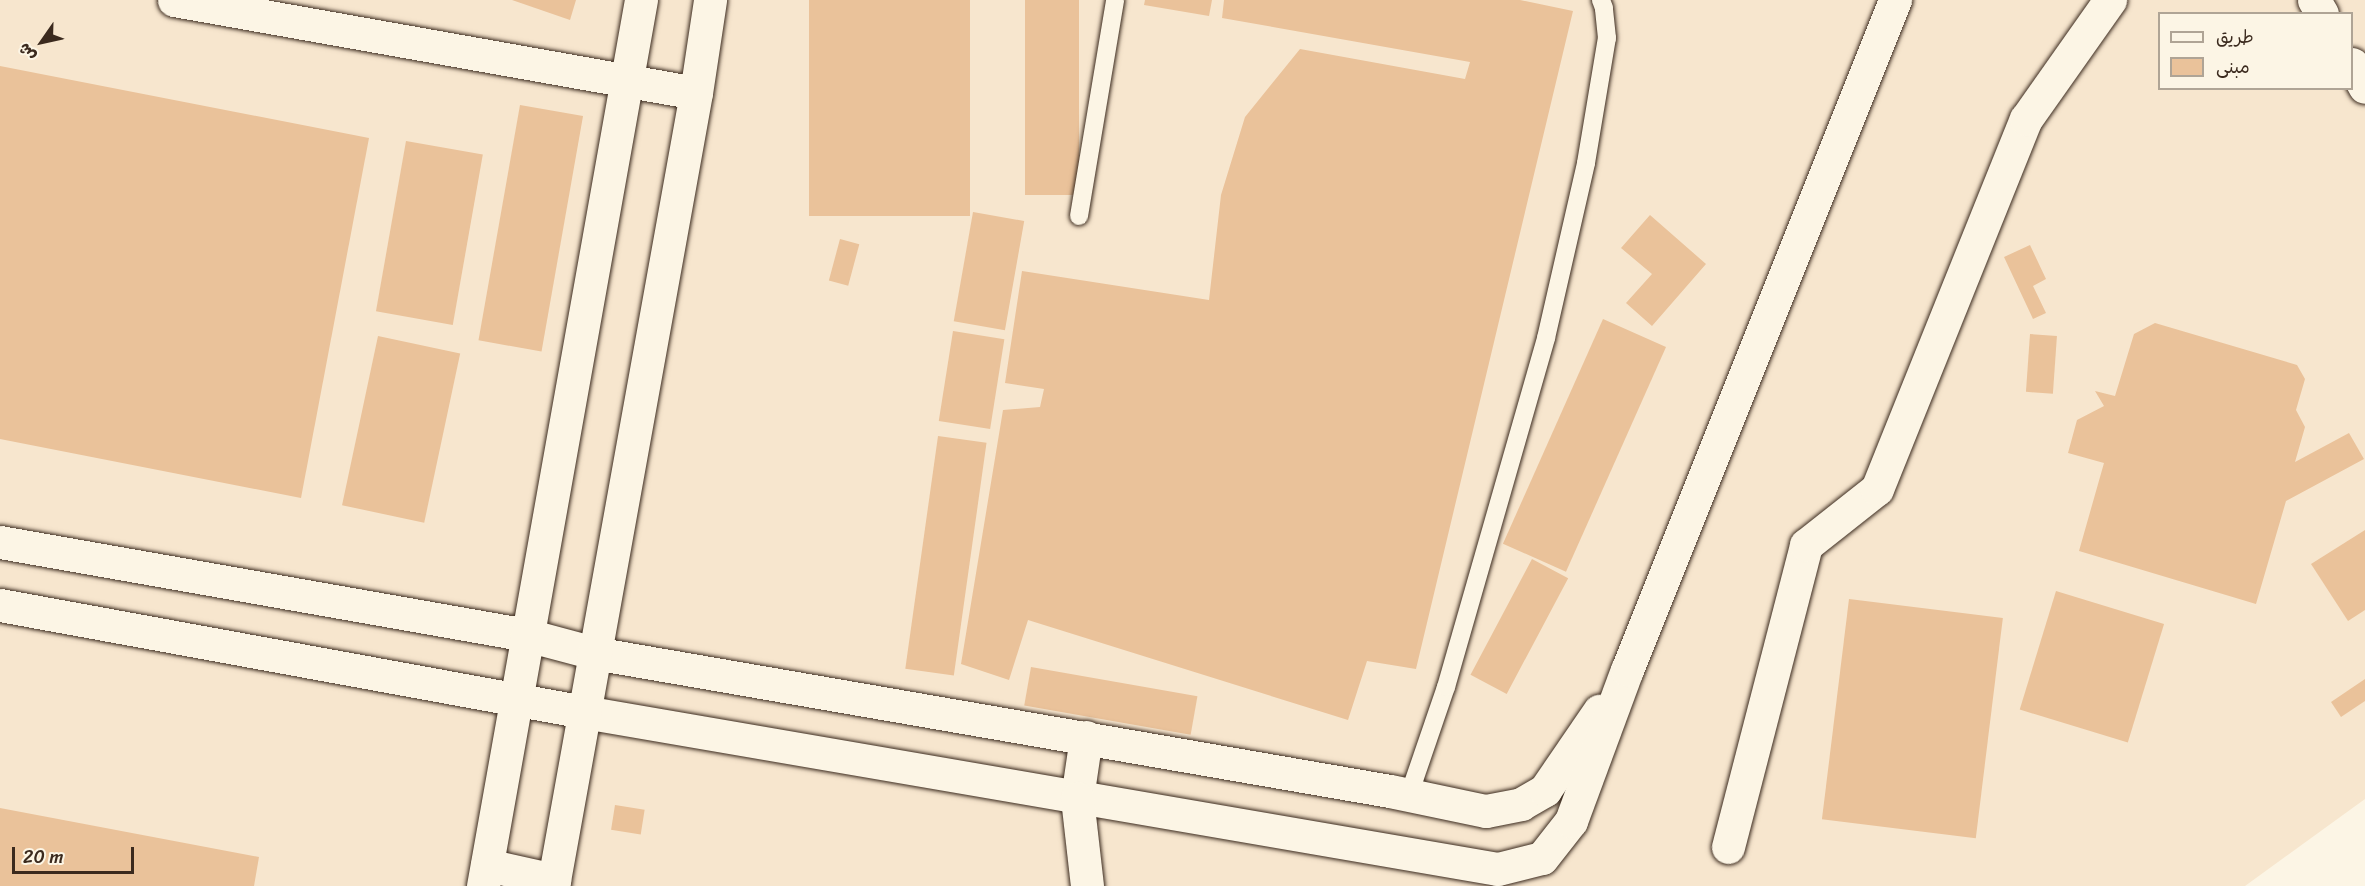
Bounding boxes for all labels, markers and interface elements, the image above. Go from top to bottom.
north arrow [12,12,72,72]
legend [2158,12,2353,90]
text: طريق [2216,21,2254,53]
text: ش [10,37,44,68]
text: مبنى [2216,51,2250,83]
scale bar [15,835,136,873]
text: 20 m [23,841,63,873]

